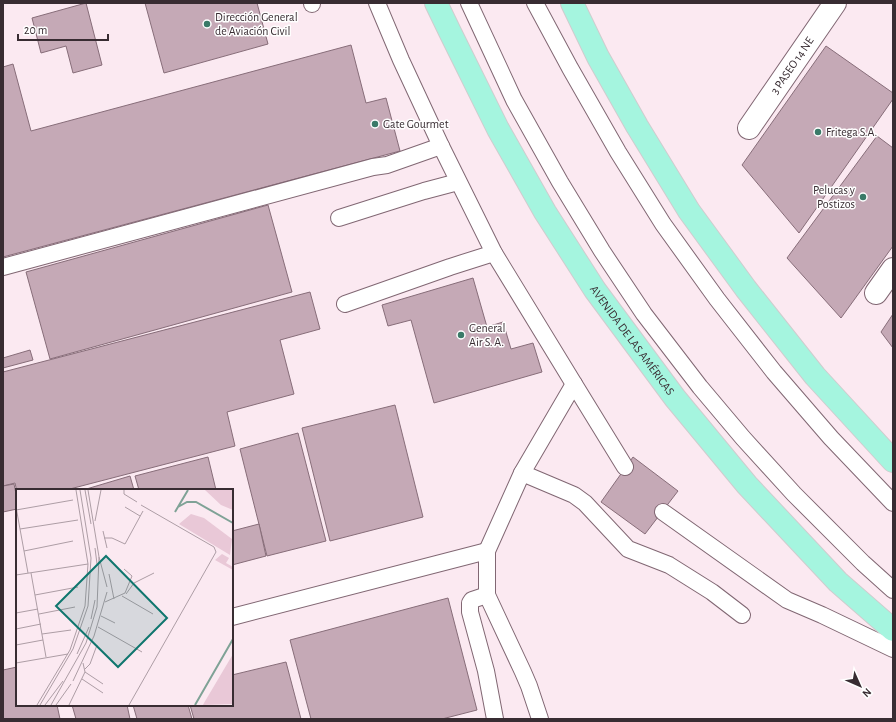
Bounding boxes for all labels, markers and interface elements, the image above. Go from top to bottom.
place label: Dirección General de Aviación Civil [215,11,298,37]
scale bar [18,16,108,42]
marker: Dirección General de Aviación Civil [202,19,212,29]
text: 20 m [24,24,47,36]
street label: 3 PASEO 14 NE [768,35,816,96]
place label: Gate Gourmet [383,118,449,130]
marker: Gate Gourmet [370,119,380,129]
place label: Fritega S.A. [826,126,877,138]
marker: Fritega S.A. [813,127,823,137]
place label: Pelucas y Postizos [813,184,855,210]
marker: Pelucas y Postizos [858,192,868,202]
street label: AVENIDA DE LAS AMÉRICAS [588,283,677,398]
place label: General Air S. A. [469,322,505,348]
marker: General Air S. A. [456,330,466,340]
inset map [16,489,233,706]
north arrow [840,666,880,706]
text: N [860,686,873,699]

